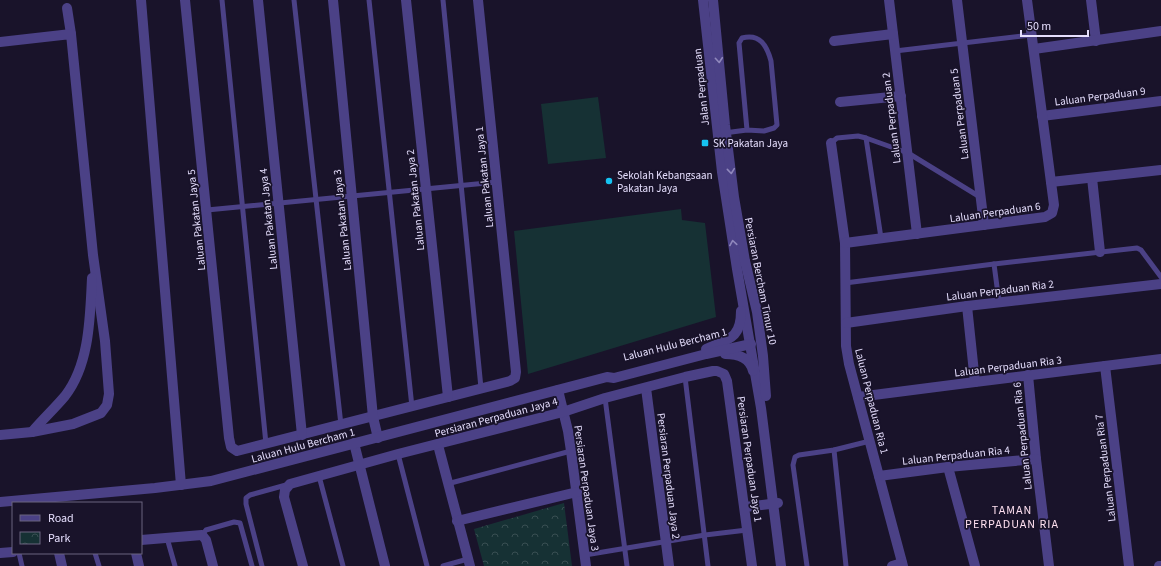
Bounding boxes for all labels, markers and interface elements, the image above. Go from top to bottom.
scale bar [1021,12,1088,38]
text: 50 m [1027,18,1051,35]
street label: Jalan Perpaduan [690,47,713,126]
one-way arrow [714,57,723,63]
street label: Laluan Perpaduan 5 [946,68,973,160]
street label: Laluan Perpaduan 2 [878,72,905,164]
street label: Laluan Perpaduan 9 [1054,83,1146,110]
street label: Laluan Pakatan Jaya 1 [472,126,497,228]
place label: SK Pakatan Jaya [713,136,788,151]
marker: SK Pakatan Jaya [700,138,710,148]
street label: Laluan Pakatan Jaya 2 [403,149,428,251]
street label: Laluan Pakatan Jaya 4 [256,167,281,270]
place label: Sekolah Kebangsaan Pakatan Jaya [617,168,713,196]
one-way arrow [726,168,735,174]
street label: Laluan Pakatan Jaya 5 [184,169,209,271]
street label: Laluan Pakatan Jaya 3 [330,169,355,271]
marker: Sekolah Kebangsaan Pakatan Jaya [604,176,614,186]
street label: Laluan Perpaduan 6 [949,199,1042,226]
street label: Persiaran Bercham Timur 10 [741,216,780,346]
one-way arrow [729,240,738,247]
street label: Laluan Perpaduan Ria 2 [945,276,1055,305]
street label: Laluan Hulu Bercham 1 [622,324,729,365]
street label: Laluan Perpaduan Ria 1 [851,347,892,455]
street label: Laluan Perpaduan Ria 3 [953,352,1063,381]
street label: Laluan Perpaduan Ria 6 [1009,381,1036,491]
street label: Persiaran Perpaduan Jaya 4 [433,394,560,441]
street label: Persiaran Perpaduan Jaya 1 [733,395,766,523]
street label: Persiaran Perpaduan Jaya 2 [653,412,684,540]
street label: Laluan Perpaduan Ria 7 [1091,413,1120,523]
street label: Laluan Hulu Bercham 1 [250,424,357,467]
street label: Persiaran Perpaduan Jaya 3 [570,424,603,552]
street label: Laluan Perpaduan Ria 4 [901,442,1011,469]
legend [12,502,142,554]
district label: TAMAN PERPADUAN RIA [965,502,1059,533]
text: Road [48,510,74,527]
text: Park [48,530,70,547]

